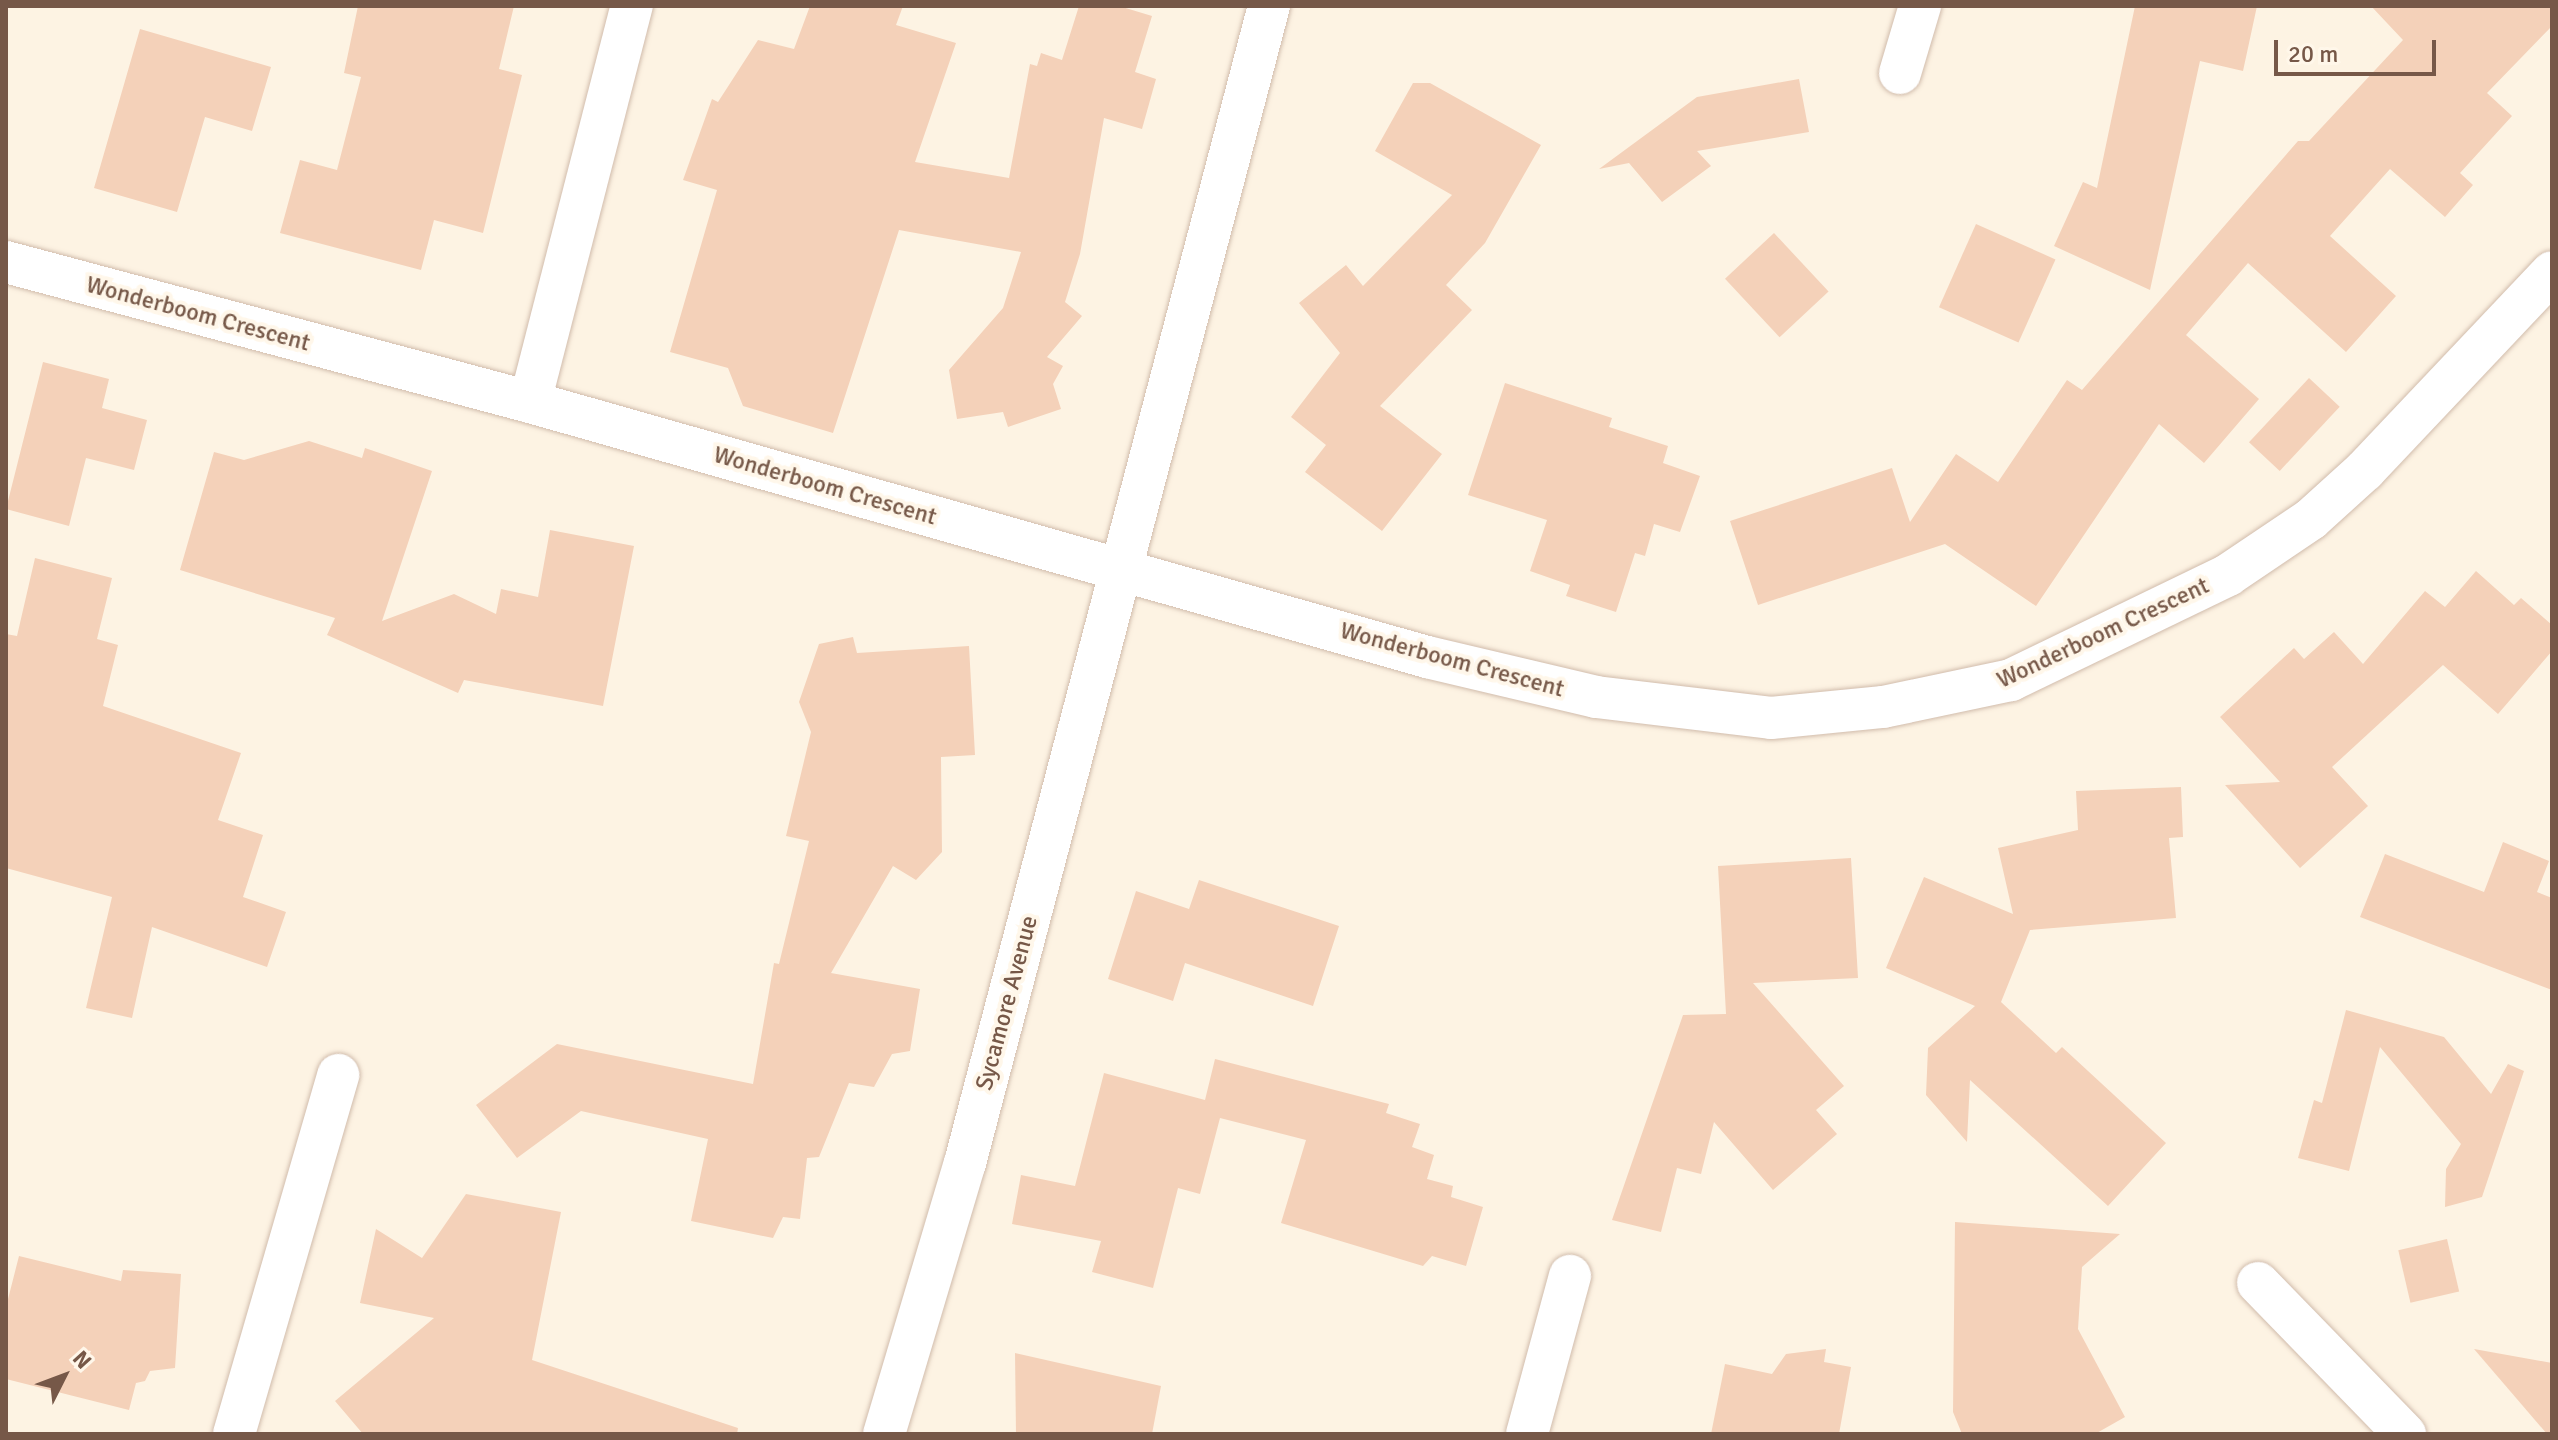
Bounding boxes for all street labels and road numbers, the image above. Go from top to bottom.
street label: Wonderboom Crescent [83,270,313,358]
street label: Wonderboom Crescent [710,440,940,532]
street label: Wonderboom Crescent [1992,571,2214,695]
street label: Wonderboom Crescent [1337,616,1567,704]
street label: Sycamore Avenue [970,913,1044,1093]

